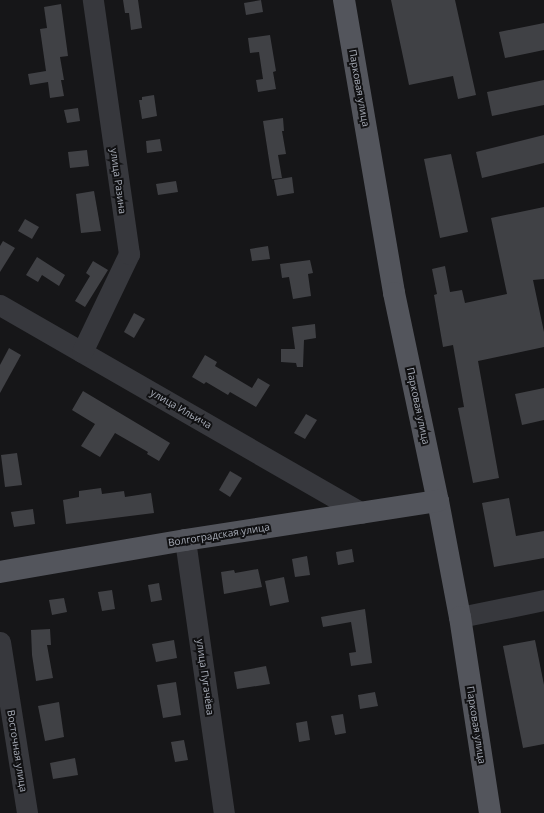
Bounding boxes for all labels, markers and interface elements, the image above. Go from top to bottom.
street label: Парковая улица [346,48,372,128]
street label: улица Разина [107,147,129,215]
street label: Парковая улица [404,366,432,446]
street label: улица Ильича [148,387,214,431]
street label: Волгоградская улица [167,521,271,549]
street label: улица Пугачёва [194,638,216,716]
street label: Парковая улица [464,685,488,765]
street label: Восточная улица [5,709,29,793]

